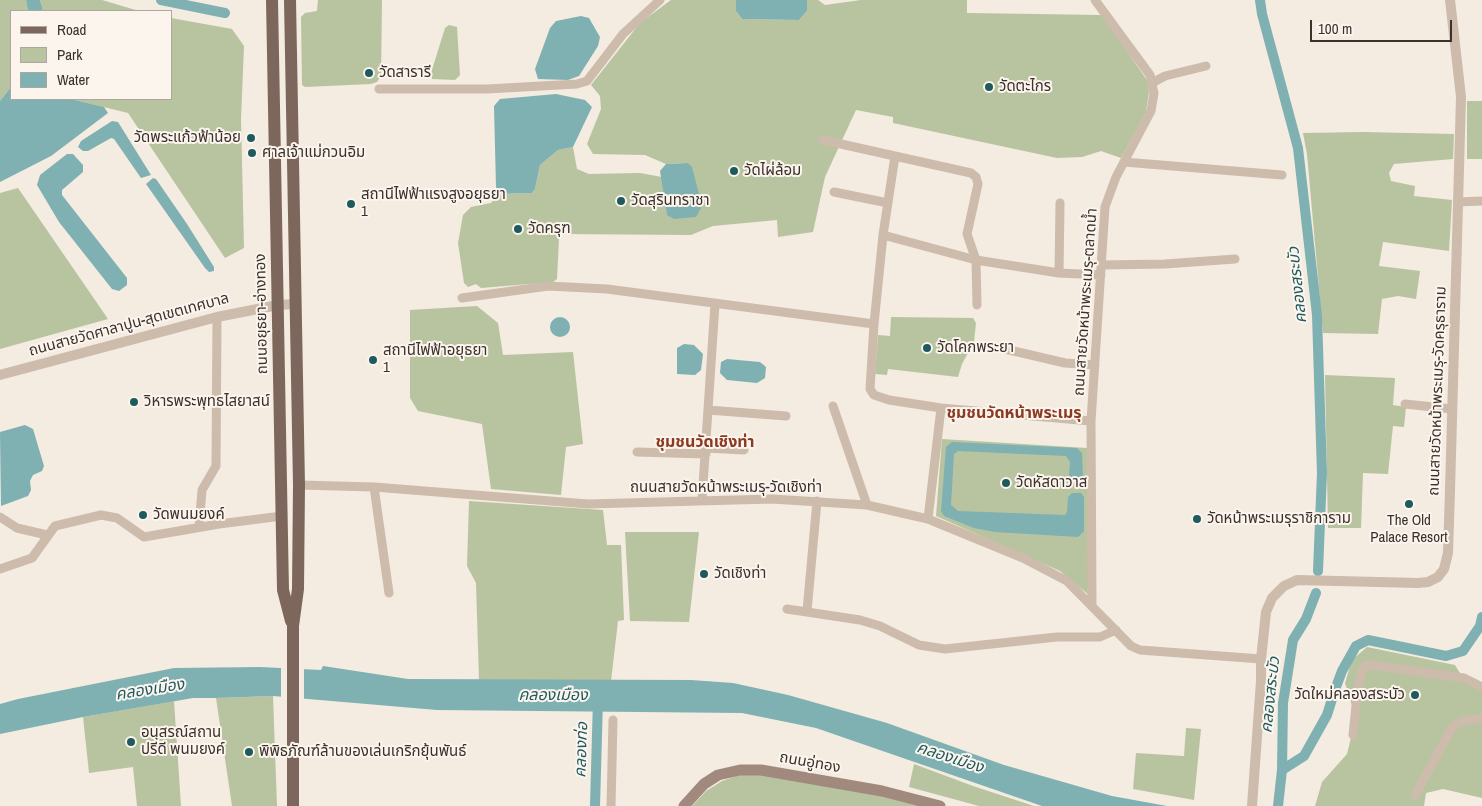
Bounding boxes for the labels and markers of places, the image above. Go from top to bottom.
place label: วัดสารารี [379,64,431,82]
marker: วัดสารารี [363,67,375,79]
place label: วัดตะไกร [999,78,1051,96]
marker: วัดตะไกร [983,81,995,93]
place label: วัดพระแก้วฟ้าน้อย [134,129,241,147]
marker: วัดพระแก้วฟ้าน้อย [245,132,257,144]
place label: ศาลเจ้าแม่กวนอิม [262,144,365,162]
marker: ศาลเจ้าแม่กวนอิม [246,147,258,159]
place label: วัดไผ่ล้อม [744,162,801,180]
marker: วัดไผ่ล้อม [728,165,740,177]
place label: สถานีไฟฟ้าแรงสูงอยุธยา 1 [361,186,506,221]
place label: วัดสุรินทราชา [631,192,710,210]
marker: วัดสุรินทราชา [615,195,627,207]
marker: สถานีไฟฟ้าแรงสูงอยุธยา 1 [345,198,357,210]
place label: วัดครุฑ [528,220,571,238]
marker: วัดครุฑ [512,223,524,235]
place label: วัดโคกพระยา [937,339,1014,357]
place label: สถานีไฟฟ้าอยุธยา 1 [383,342,487,377]
marker: วัดโคกพระยา [921,342,933,354]
marker: สถานีไฟฟ้าอยุธยา 1 [367,354,379,366]
place label: วิหารพระพุทธไสยาสน์ [144,393,270,411]
marker: วิหารพระพุทธไสยาสน์ [128,396,140,408]
place label: วัดหัสดาวาส [1016,474,1087,492]
marker: วัดหัสดาวาส [1000,477,1012,489]
marker: The Old Palace Resort [1403,498,1415,510]
place label: วัดพนมยงค์ [153,506,225,524]
marker: วัดพนมยงค์ [137,509,149,521]
place label: วัดหน้าพระเมรุราชิการาม [1207,510,1351,528]
place label: The Old Palace Resort [1370,512,1448,547]
marker: วัดหน้าพระเมรุราชิการาม [1191,513,1203,525]
place label: วัดเชิงท่า [714,565,766,583]
marker: วัดเชิงท่า [698,568,710,580]
place label: วัดใหม่คลองสระบัว [1294,686,1405,704]
marker: วัดใหม่คลองสระบัว [1409,689,1421,701]
place label: อนุสรณ์สถาน ปรีดี พนมยงค์ [141,724,225,759]
marker: อนุสรณ์สถาน ปรีดี พนมยงค์ [125,736,137,748]
place label: พิพิธภัณฑ์ล้านของเล่นเกริกยุ้นพันธ์ [259,743,466,761]
marker: พิพิธภัณฑ์ล้านของเล่นเกริกยุ้นพันธ์ [243,746,255,758]

